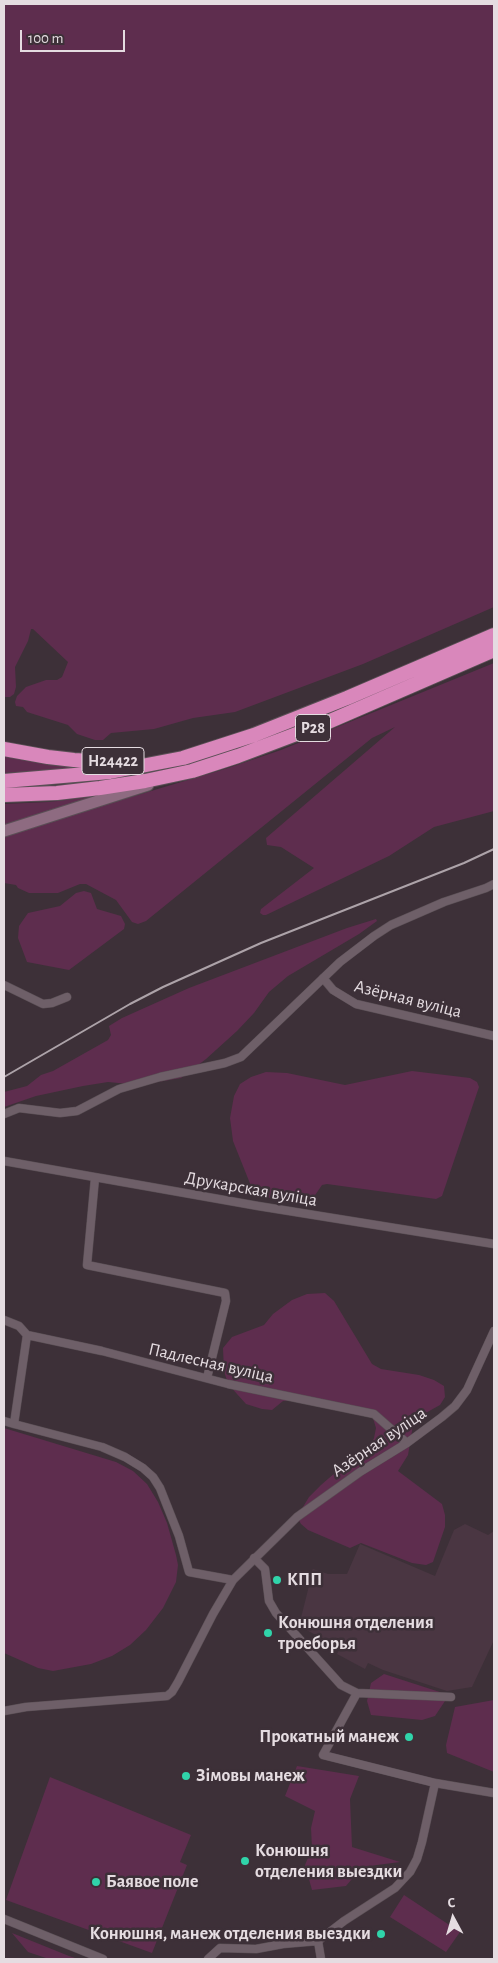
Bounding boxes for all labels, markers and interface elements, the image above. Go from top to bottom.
scale bar [22,20,128,52]
text: 100 m [28,31,63,46]
road number: Р28 [296,714,330,741]
road number: Н24422 [82,748,144,774]
street label: Азёрная вуліца [352,975,464,1023]
street label: Друкарская вуліца [183,1167,319,1211]
street label: Падлесная вуліца [146,1338,276,1388]
street label: Азёрная вуліца [327,1402,431,1482]
place label: КПП [287,1569,322,1591]
marker: КПП [271,1574,283,1586]
place label: Конюшня отделения троеборья [278,1612,434,1655]
marker: Конюшня отделения троеборья [262,1627,274,1639]
place label: Прокатный манеж [259,1726,399,1748]
marker: Прокатный манеж [403,1731,415,1743]
place label: Зімовы манеж [196,1765,305,1787]
marker: Зімовы манеж [180,1770,192,1782]
place label: Конюшня отделения выездки [255,1840,402,1882]
marker: Конюшня отделения выездки [239,1855,251,1867]
place label: Баявое поле [106,1871,199,1893]
marker: Баявое поле [90,1876,102,1888]
north arrow [428,1893,478,1943]
text: С [447,1896,456,1910]
place label: Конюшня, манеж отделения выездки [89,1923,371,1945]
marker: Конюшня, манеж отделения выездки [375,1928,387,1940]

